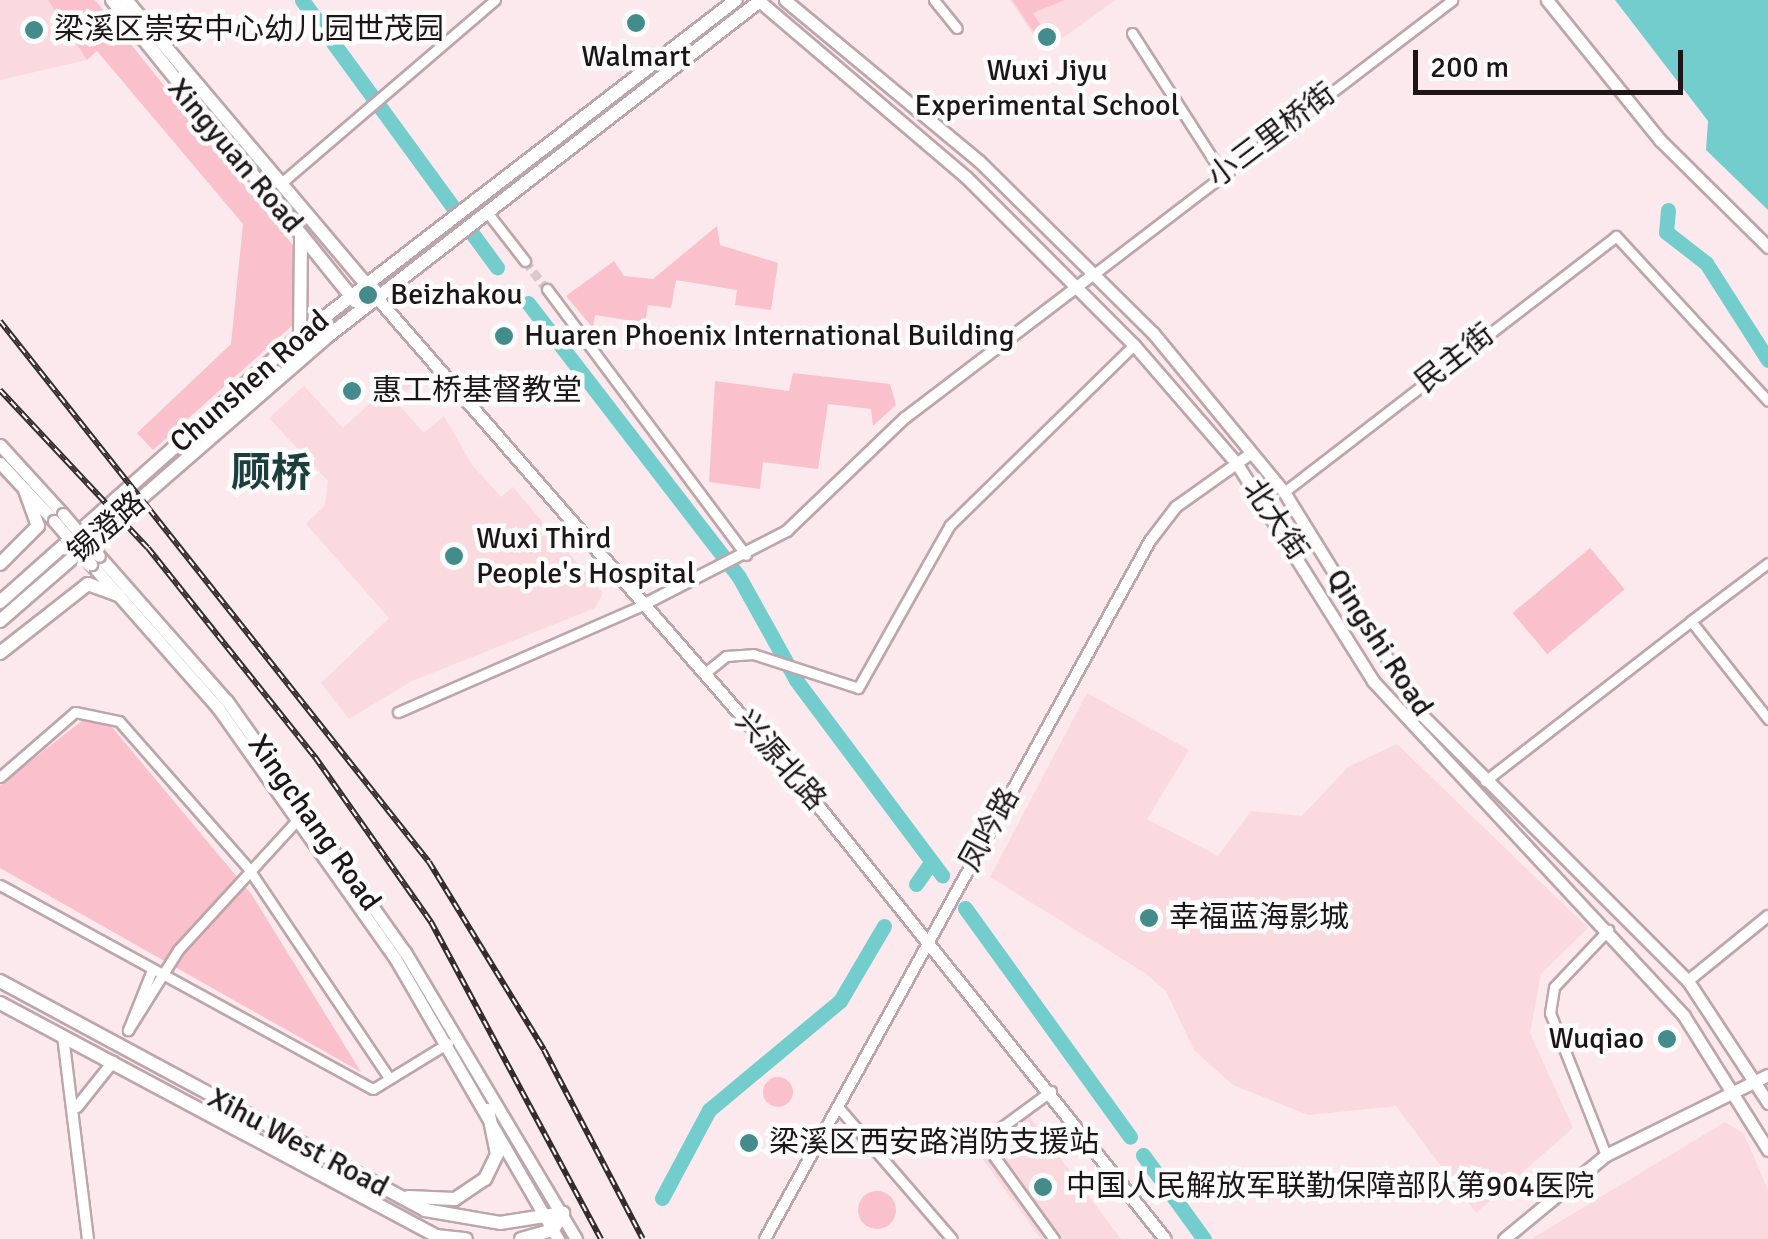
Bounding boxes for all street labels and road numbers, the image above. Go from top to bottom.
street label: Xingyuan Road [160,71,310,241]
street label: 小三里桥街 [1201,76,1343,196]
street label: Chunshen Road [163,303,337,461]
street label: 民主街 [1408,317,1502,401]
street label: 北大街 [1235,473,1315,567]
street label: 锡澄路 [61,485,153,571]
street label: Qingshi Road [1318,563,1440,723]
street label: 兴源北路 [727,704,833,818]
street label: Xingchang Road [240,728,388,918]
street label: 凤吟路 [952,782,1028,878]
street label: Xihu West Road [202,1080,394,1206]

